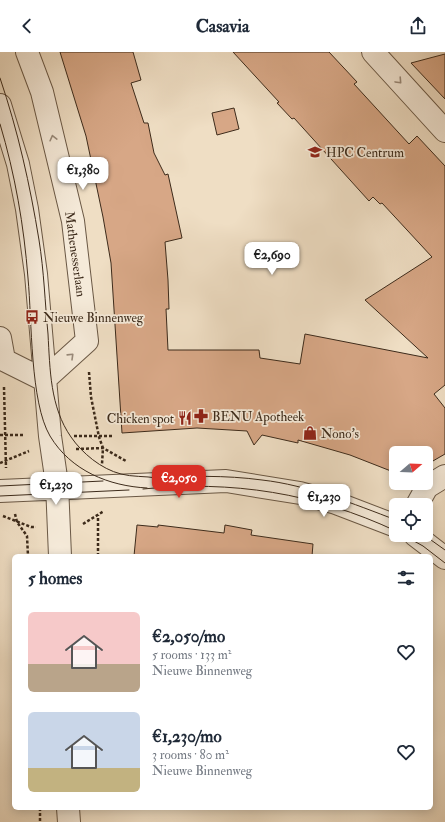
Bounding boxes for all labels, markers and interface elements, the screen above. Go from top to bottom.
icon: back [16,15,38,37]
text: Casavia [196,15,249,38]
icon: share [407,15,429,37]
one-way arrow [394,76,402,84]
one-way arrow [49,134,57,141]
school or university icon: HPC Centrum [307,144,323,160]
place label: HPC Centrum [326,145,404,161]
pin: €1,380 [50,157,116,191]
text: €1,380 [66,162,100,178]
street label: Mathenesserlaan [61,210,89,298]
pin: €2,690 [239,242,305,276]
text: €2,690 [253,247,291,263]
bus stop icon: Nieuwe Binnenweg [24,309,40,325]
place label: Nieuwe Binnenweg [43,310,144,326]
one-way arrow [66,354,74,361]
pharmacy icon: BENU Apotheek [193,408,209,424]
place label: BENU Apotheek [212,409,305,426]
restaurant icon: Chicken spot [177,410,193,426]
place label: Chicken spot [107,411,174,428]
shop icon: Nono's [302,425,318,441]
place label: Nono's [321,426,360,442]
north arrow [389,446,433,490]
map controls [389,446,433,542]
pin: €2,050 [146,465,212,499]
text: €2,050 [161,470,197,486]
pin: €1,230 [23,472,89,506]
text: €1,230 [39,477,73,493]
pin: €1,230 [291,484,357,518]
text: €1,230 [307,489,341,505]
button: locate [389,498,433,542]
icon: filters [395,567,417,589]
text: 5 homes [28,568,82,589]
text: €2,050/mo [152,626,225,647]
icon: home [60,628,108,676]
icon: heart [395,641,417,663]
text: 5 rooms · 133 m² [152,647,231,663]
text: Nieuwe Binnenweg [152,663,252,679]
text: €1,230/mo [152,726,222,747]
icon: home [60,728,108,776]
icon: heart [395,741,417,763]
text: 3 rooms · 80 m² [152,747,229,763]
text: Nieuwe Binnenweg [152,763,252,779]

